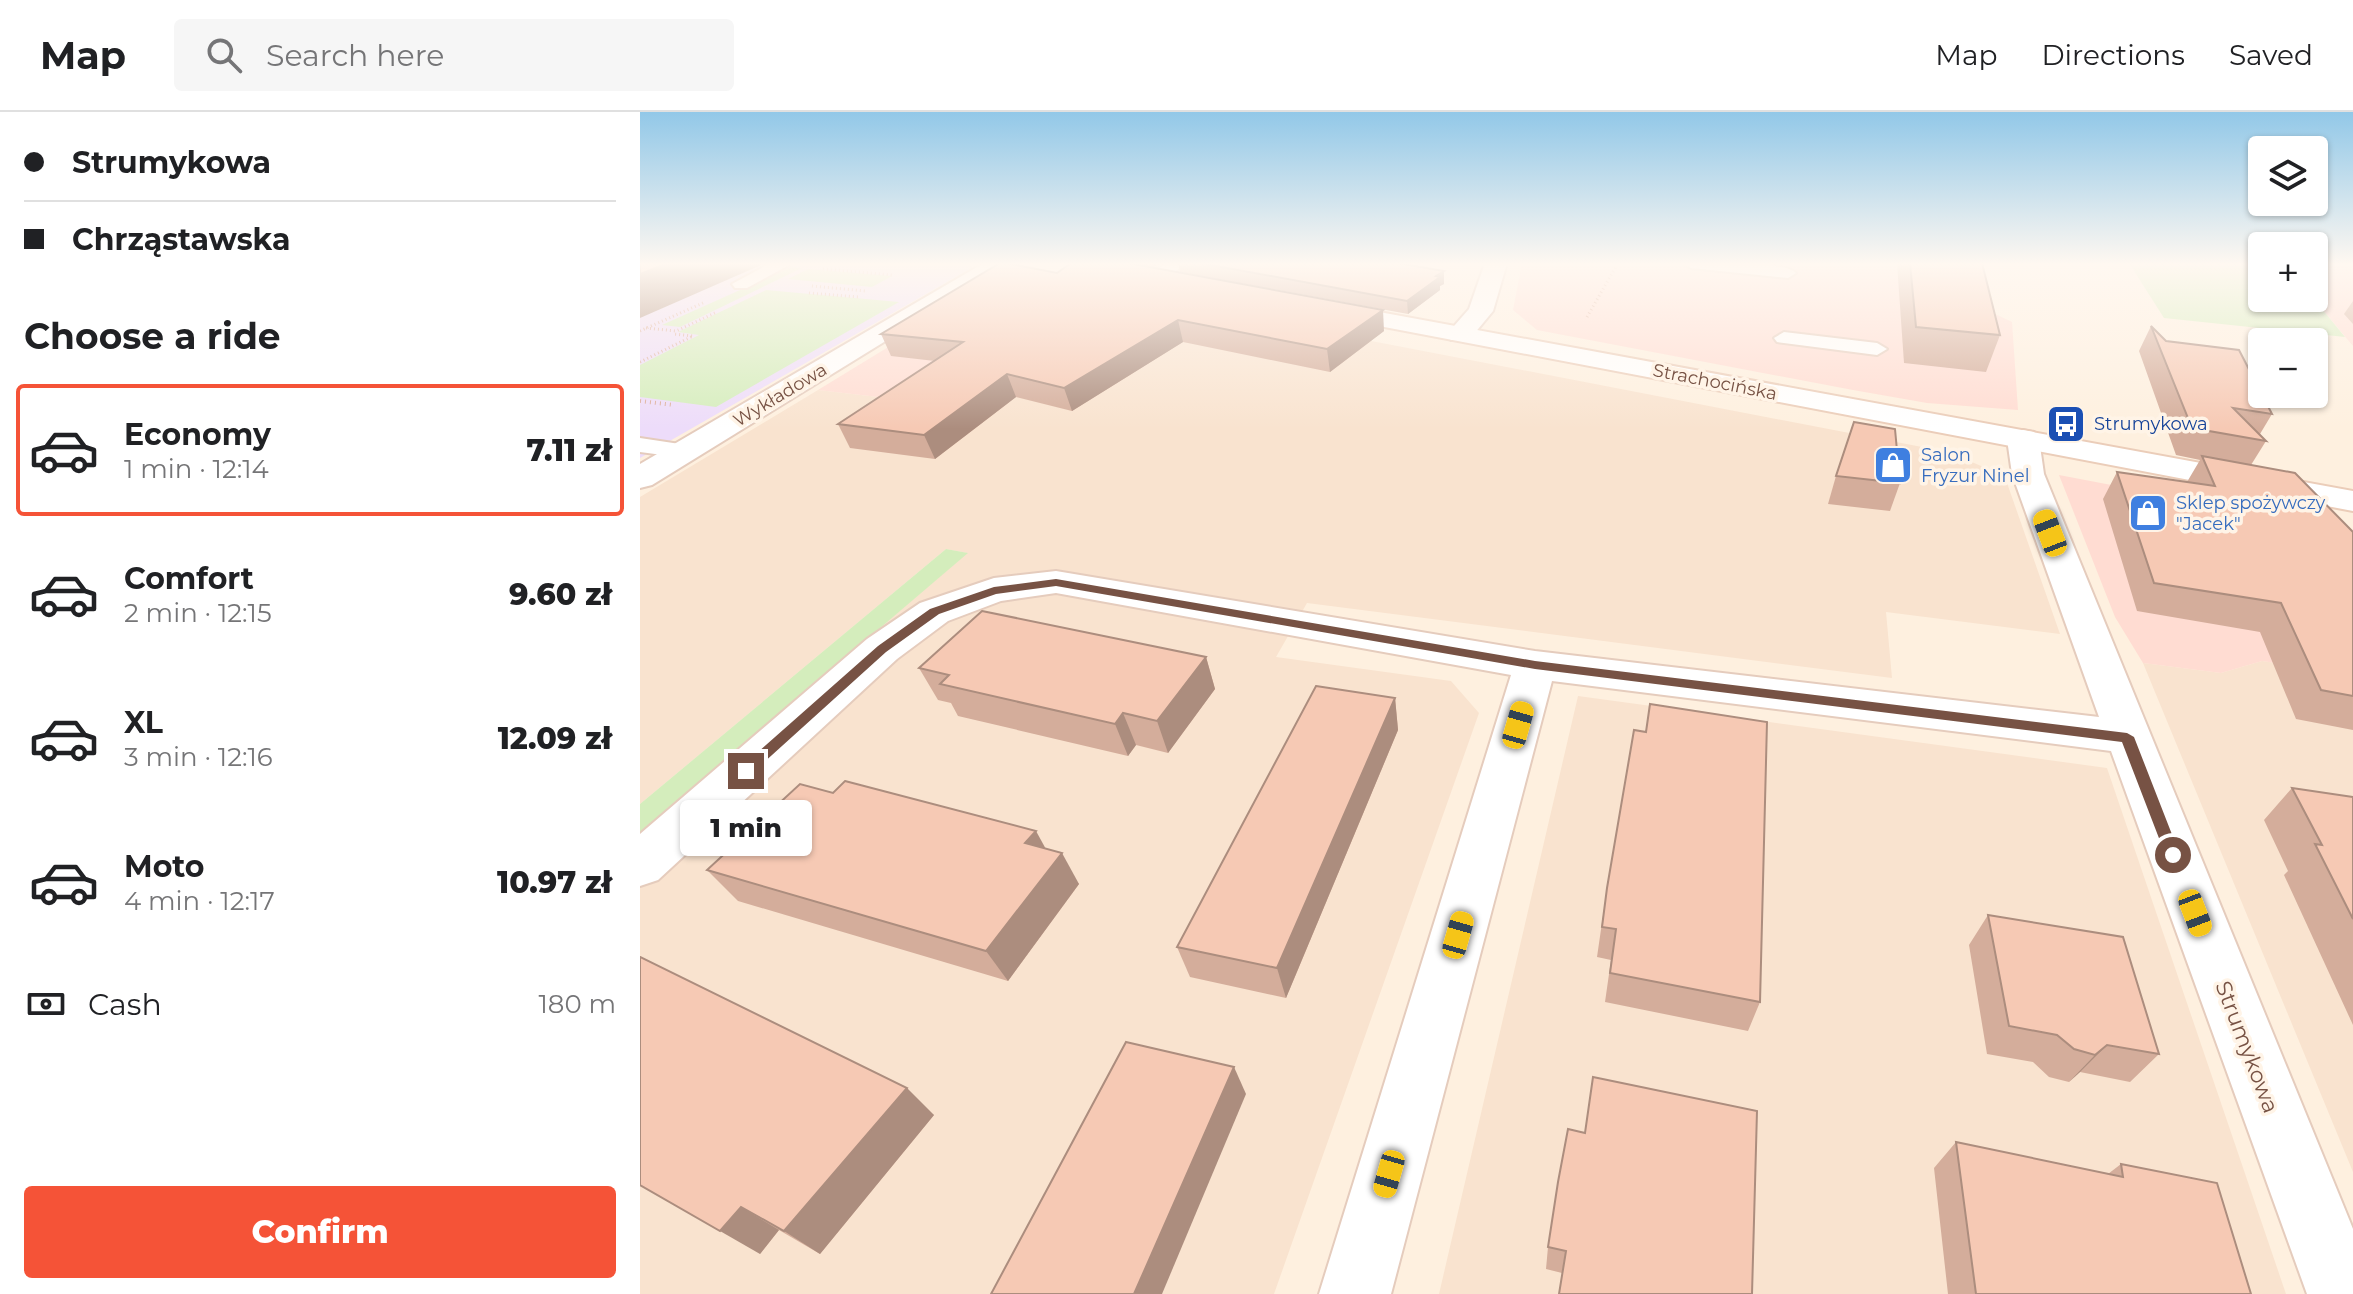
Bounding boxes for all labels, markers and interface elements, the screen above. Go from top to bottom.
search box [174,19,734,91]
text: Map [40,32,126,79]
icon: search [202,33,246,77]
text: Search here [266,37,444,74]
text: Map [1935,38,1997,72]
text: Directions [2041,38,2185,72]
text: Saved [2229,38,2313,72]
map controls [2248,136,2328,408]
button: layers [2248,136,2328,216]
text: Strumykowa [72,144,271,181]
text: Chrząstawska [72,221,290,258]
button: + [2248,232,2328,312]
text: Choose a ride [24,314,281,358]
button: − [2248,328,2328,408]
street label: Wykładowa [729,358,831,432]
street label: Strachocińska [1651,359,1779,405]
bus stop icon: Strumykowa [2045,403,2087,445]
place label: Strumykowa [2094,413,2208,435]
icon: car [28,414,100,486]
text: Economy [124,416,271,453]
text: 7.11 zł [526,432,612,469]
shop icon: Salon Fryzur Ninel [1872,444,1914,486]
place label: Salon Fryzur Ninel [1921,444,2029,487]
text: 1 min · 12:14 [124,453,269,485]
shop icon: Sklep spożywczy "Jacek" [2127,492,2169,534]
place label: Sklep spożywczy "Jacek" [2176,492,2326,535]
car [2030,506,2070,560]
icon: car [28,558,100,630]
text: Comfort [124,560,254,597]
text: 9.60 zł [509,576,612,613]
text: 2 min · 12:15 [124,597,272,629]
car [1500,699,1536,751]
icon: car [28,702,100,774]
text: XL [124,704,163,741]
text: 12.09 zł [498,720,612,757]
text: 3 min · 12:16 [124,741,273,773]
route end [728,753,764,789]
callout: 1 min [680,799,812,855]
text: 1 min [710,812,782,844]
route start [2155,837,2191,873]
icon: car [28,846,100,918]
text: Moto [124,848,205,885]
text: 10.97 zł [497,864,612,901]
text: 4 min · 12:17 [124,885,275,917]
car [2175,886,2215,940]
car [1440,909,1476,961]
street label: Strumykowa [2209,977,2285,1117]
icon: cash [24,982,68,1026]
text: Cash [88,986,162,1023]
text: 180 m [538,988,616,1020]
car [1371,1148,1407,1200]
button: Confirm [24,1186,616,1278]

